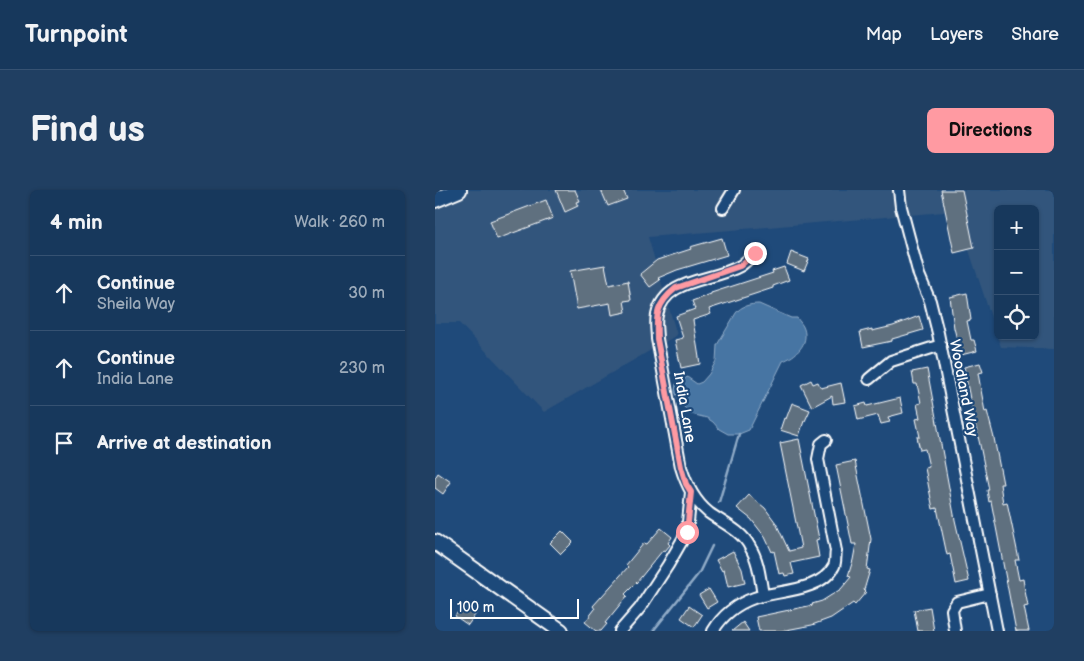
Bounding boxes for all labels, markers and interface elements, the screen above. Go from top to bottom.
text: Turnpoint [25,20,128,49]
text: Map [866,24,902,45]
text: Layers [930,24,983,45]
text: Share [1011,24,1059,45]
button: Directions [927,108,1054,153]
text: Find us [30,109,145,152]
map controls [994,205,1039,340]
button: + [994,205,1039,250]
text: 4 min [50,210,103,235]
text: Walk · 260 m [294,213,385,232]
route end [744,242,767,265]
button: − [994,250,1039,295]
text: Continue [97,272,175,295]
icon: ahead [50,279,78,307]
text: 30 m [348,284,385,303]
text: Sheila Way [97,295,175,314]
button: locate [994,295,1039,340]
street label: Woodland Way [945,338,982,439]
text: Continue [97,347,175,370]
icon: ahead [50,354,78,382]
text: 230 m [339,359,385,378]
text: India Lane [97,370,174,389]
street label: India Lane [669,370,700,444]
icon: arrive [50,429,78,457]
text: Arrive at destination [97,432,272,455]
route start [676,521,699,544]
scale bar [450,596,579,619]
text: 100 m [457,599,494,616]

